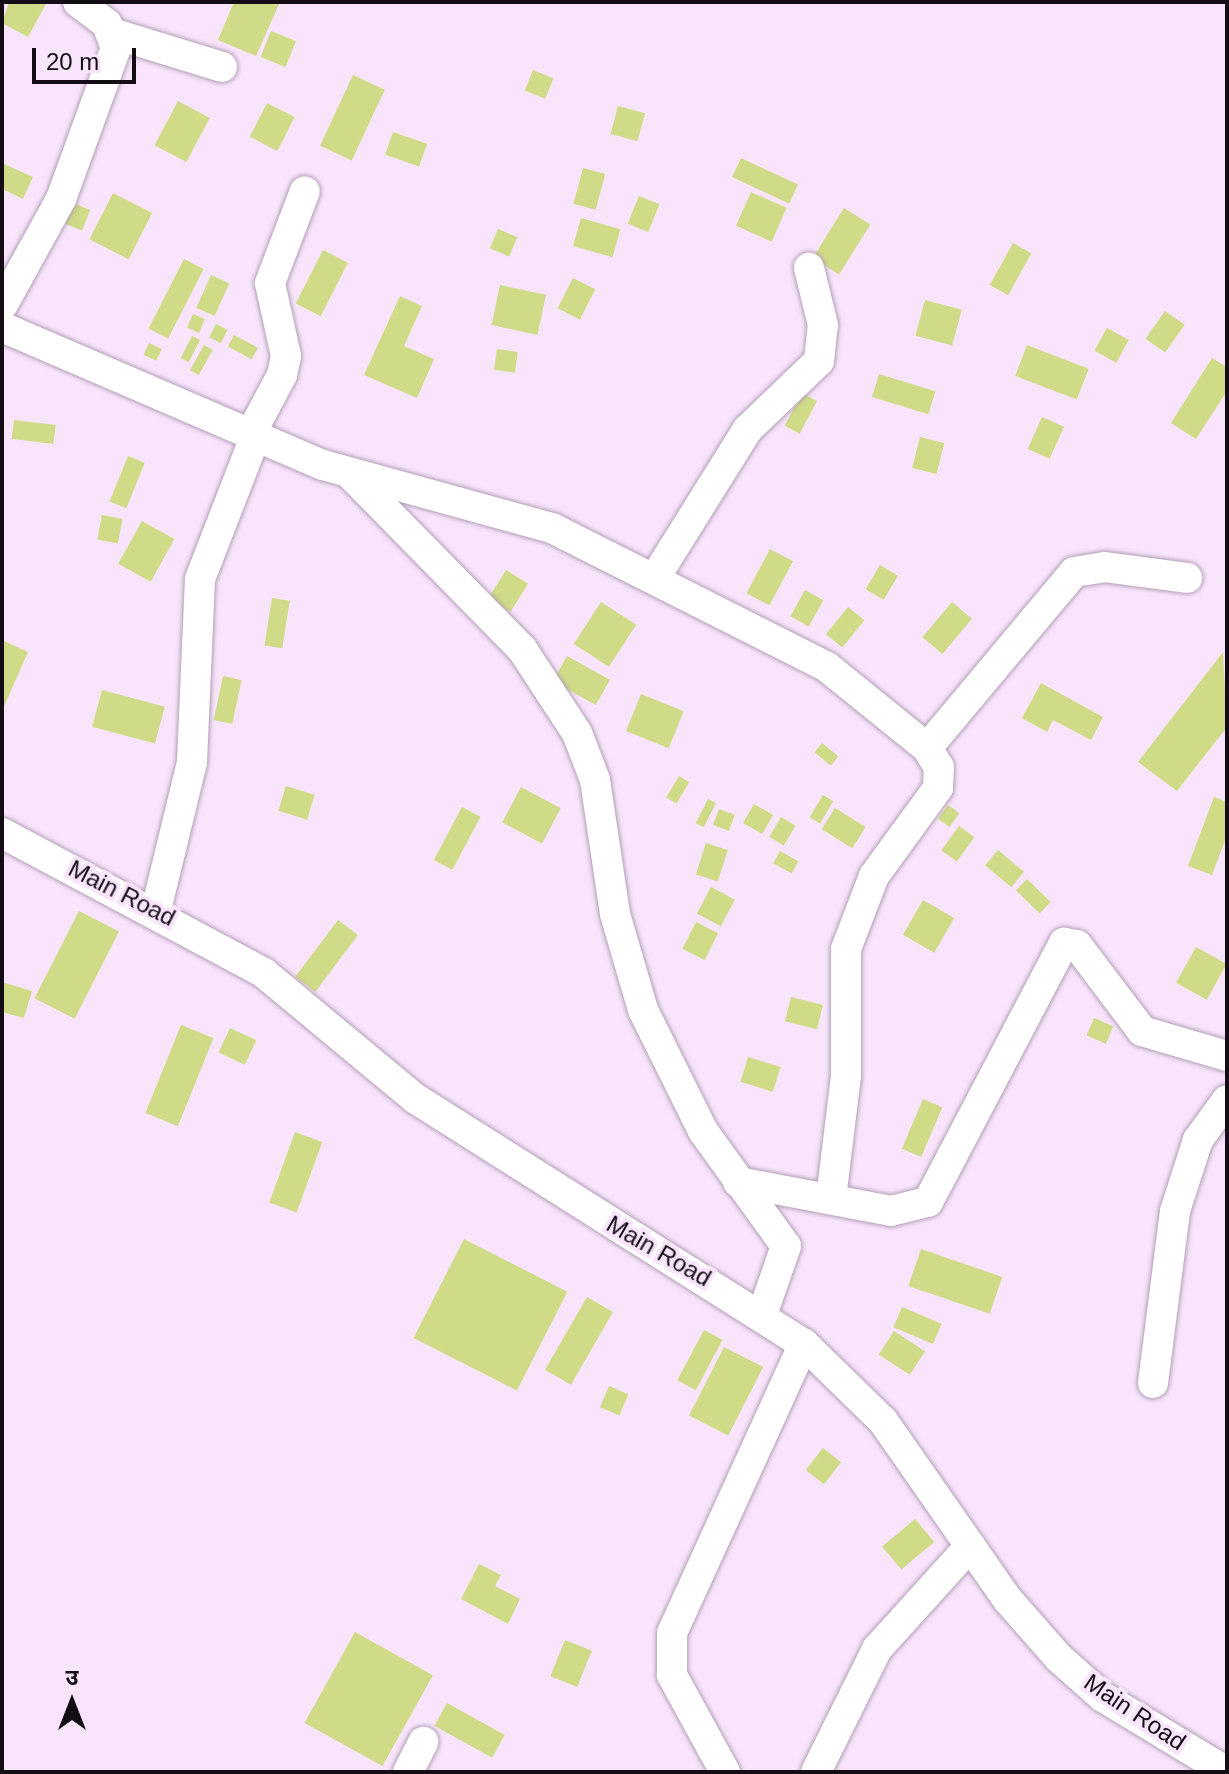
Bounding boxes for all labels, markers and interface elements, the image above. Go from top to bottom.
scale bar [36,32,140,82]
text: 20 m [46,48,99,75]
street label: Main Road [64,854,180,932]
street label: Main Road [602,1210,716,1292]
north arrow [32,1662,112,1742]
text: उ [66,1665,78,1690]
street label: Main Road [1079,1668,1191,1756]

